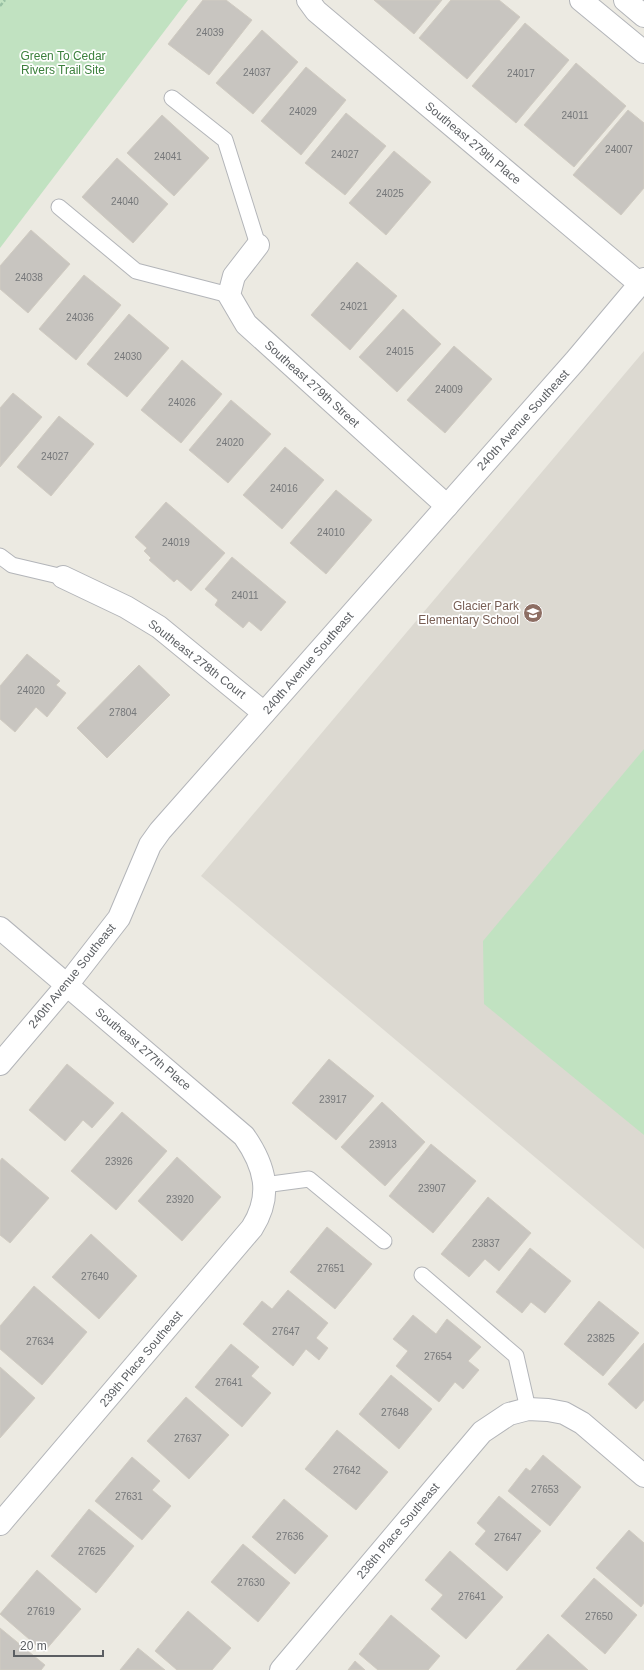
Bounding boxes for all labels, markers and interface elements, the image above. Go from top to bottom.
house number: 24039 [196,27,224,38]
park label: Green To Cedar Rivers Trail Site [20,49,106,77]
house number: 24037 [243,67,271,78]
house number: 24017 [507,68,535,79]
street label: Southeast 279th Place [422,99,524,187]
house number: 24029 [289,106,317,117]
house number: 24011 [561,110,589,121]
house number: 24007 [605,144,633,155]
house number: 24027 [331,149,359,160]
house number: 24041 [154,151,182,162]
house number: 24025 [376,188,404,199]
house number: 24040 [111,196,139,207]
house number: 24038 [15,272,43,283]
house number: 24021 [340,301,368,312]
house number: 24036 [66,312,94,323]
street label: Southeast 279th Street [262,338,363,431]
house number: 24015 [386,346,414,357]
house number: 24030 [114,351,142,362]
street label: 240th Avenue Southeast [474,366,572,473]
house number: 24009 [435,384,463,395]
house number: 24026 [168,397,196,408]
house number: 24020 [216,437,244,448]
house number: 24027 [41,451,69,462]
house number: 24016 [270,483,298,494]
house number: 24010 [317,527,345,538]
house number: 24019 [162,537,190,548]
house number: 24011 [231,590,259,601]
place label: Glacier Park Elementary School [418,599,520,627]
school or university icon: Glacier Park Elementary School [522,602,544,624]
street label: 240th Avenue Southeast [260,609,357,717]
street label: Southeast 278th Court [145,617,249,702]
house number: 24020 [17,685,45,696]
house number: 27804 [109,707,137,718]
street label: 240th Avenue Southeast [25,920,119,1031]
street label: Southeast 277th Place [92,1005,194,1093]
house number: 23917 [319,1094,347,1105]
house number: 23913 [369,1139,397,1150]
house number: 23926 [105,1156,133,1167]
house number: 23907 [418,1183,446,1194]
house number: 23920 [166,1194,194,1205]
house number: 23837 [472,1238,500,1249]
house number: 27651 [317,1263,345,1274]
house number: 27640 [81,1271,109,1282]
street label: 239th Place Southeast [97,1308,186,1410]
house number: 27647 [272,1326,300,1337]
house number: 23825 [587,1333,615,1344]
house number: 27634 [26,1336,54,1347]
house number: 27654 [424,1351,452,1362]
house number: 27641 [215,1377,243,1388]
house number: 27648 [381,1407,409,1418]
house number: 27637 [174,1433,202,1444]
house number: 27642 [333,1465,361,1476]
street label: 238th Place Southeast [354,1480,443,1582]
house number: 27653 [531,1484,559,1495]
house number: 27631 [115,1491,143,1502]
house number: 27636 [276,1531,304,1542]
house number: 27647 [494,1532,522,1543]
house number: 27625 [78,1546,106,1557]
house number: 27630 [237,1577,265,1588]
house number: 27641 [458,1591,486,1602]
house number: 27619 [27,1606,55,1617]
house number: 27650 [585,1611,613,1622]
scale bar [14,1632,103,1658]
text: 20 m [20,1639,47,1653]

